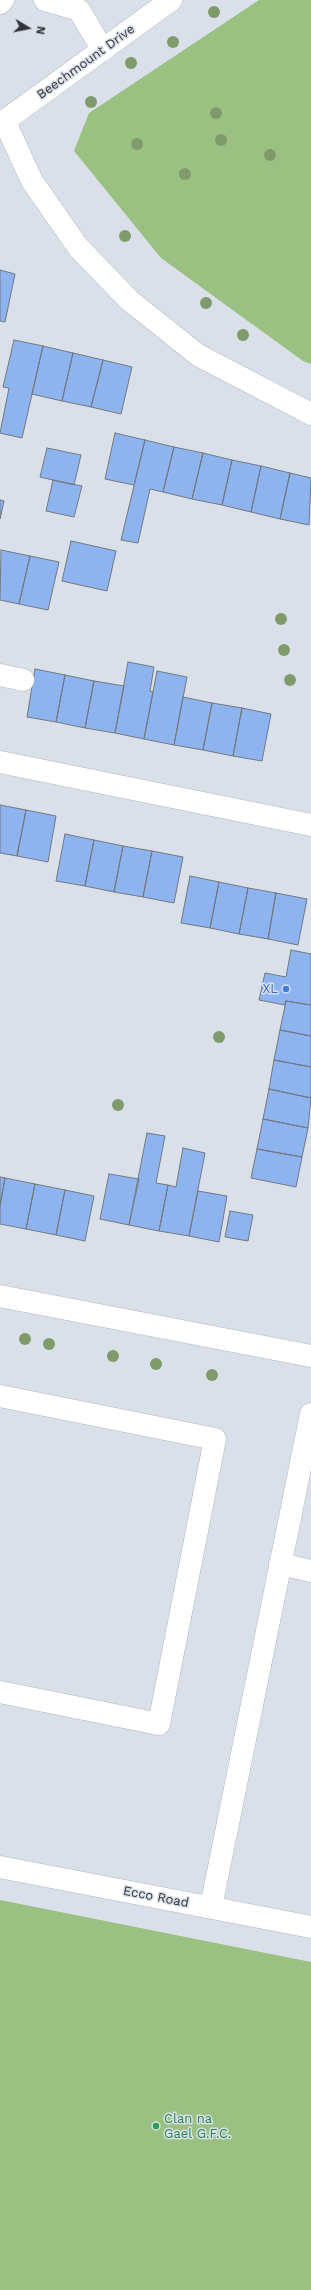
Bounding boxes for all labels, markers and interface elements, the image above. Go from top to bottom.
north arrow [8,8,48,48]
street label: Beechmount Drive [34,21,138,103]
text: N [33,25,47,35]
place label: XL [262,981,278,997]
marker: XL [281,984,291,994]
street label: Ecco Road [122,1883,190,1911]
place label: Clan na Gael G.F.C. [164,2111,231,2142]
marker: Clan na Gael G.F.C. [151,2121,161,2131]

